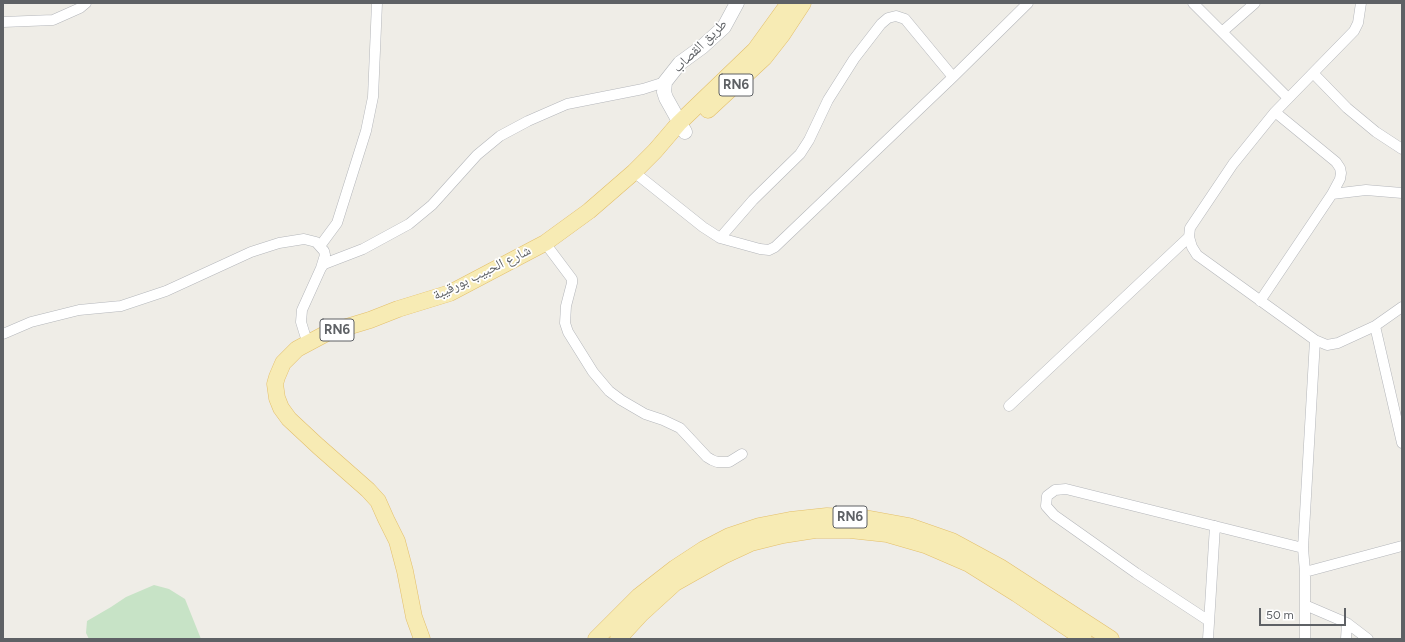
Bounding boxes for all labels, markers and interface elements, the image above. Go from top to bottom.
street label: طريق القصاب [669,16,731,76]
road number: RN6 [719,74,753,96]
street label: شارع الحبيب بورقيبة [430,242,534,304]
road number: RN6 [320,319,354,341]
road number: RN6 [833,506,867,528]
scale bar [1261,600,1348,626]
text: 50 m [1266,608,1294,622]

